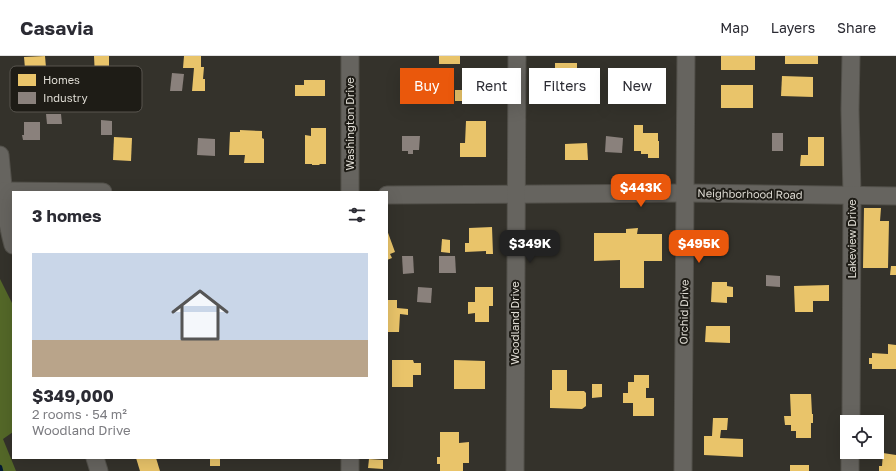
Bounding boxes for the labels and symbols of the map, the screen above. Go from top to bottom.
legend [10,66,142,112]
text: Homes [43,73,80,86]
street label: Washington Drive [343,77,356,171]
text: Industry [43,91,88,104]
pin: $443K [613,174,669,208]
street label: Neighborhood Road [697,186,803,201]
street label: Lakeview Drive [845,199,858,279]
pin: $349K [502,230,558,264]
pin: $495K [671,230,727,264]
street label: Orchid Drive [676,279,691,345]
street label: Woodland Drive [508,281,521,365]

